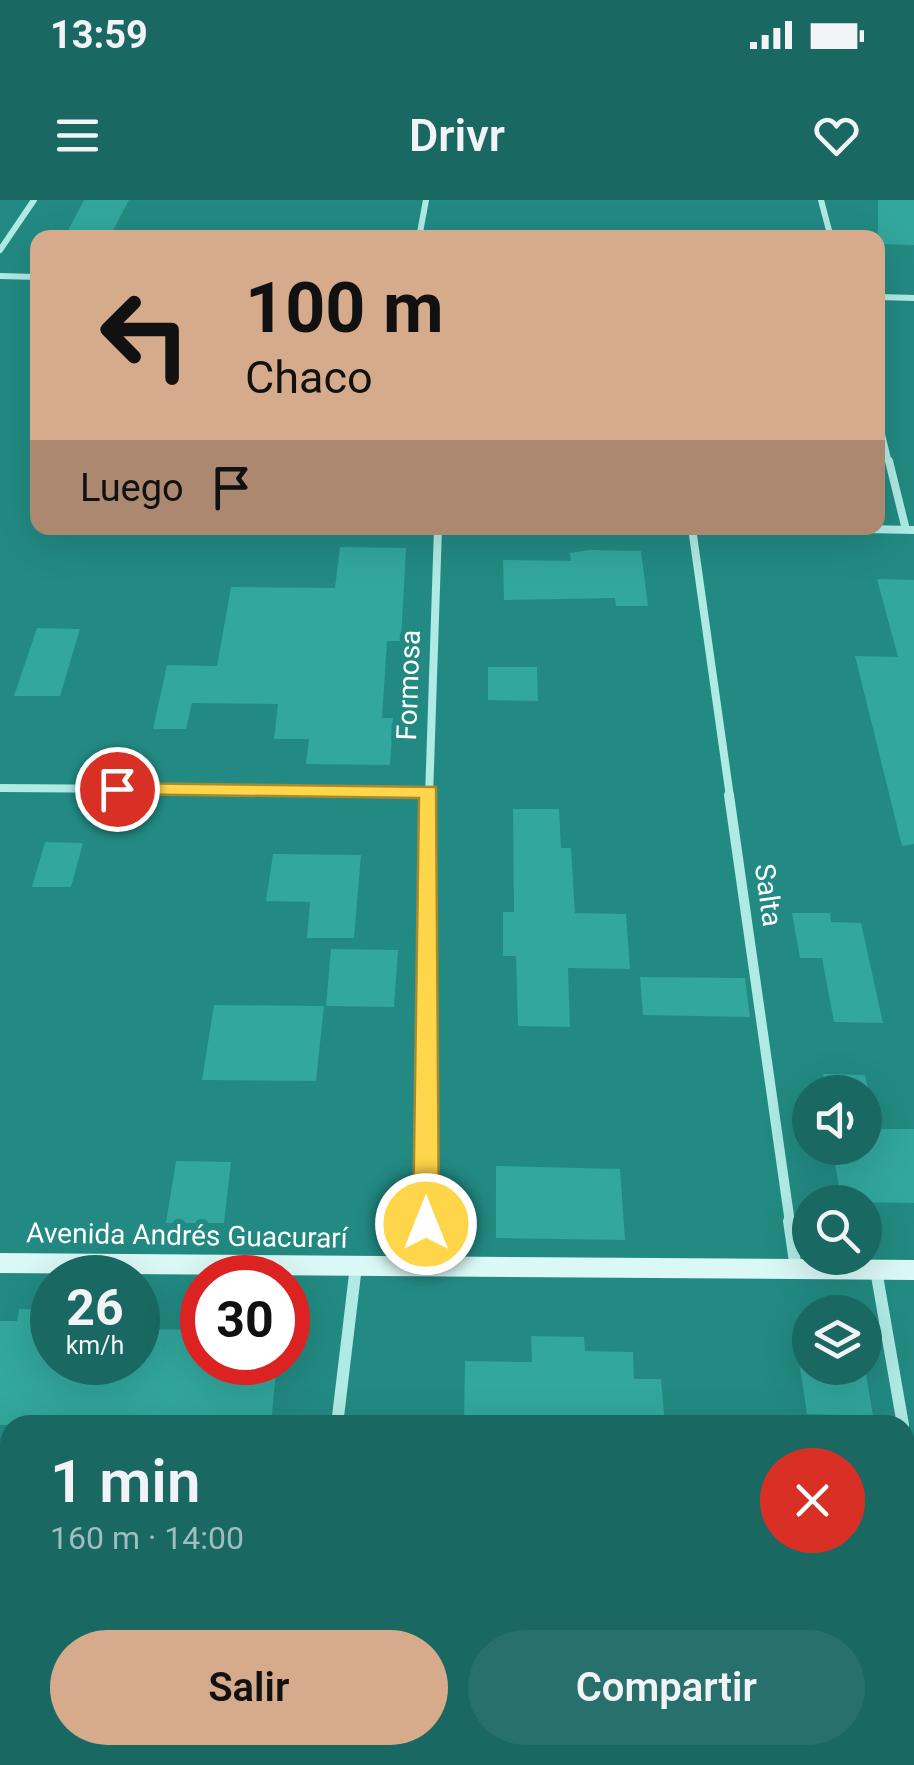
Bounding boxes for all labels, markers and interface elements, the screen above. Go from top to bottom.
text: 13:59 [50,13,148,57]
icon: menu [50,108,105,163]
icon: heart [809,108,864,163]
text: Drivr [409,109,505,162]
text: 100 m [245,267,444,349]
icon: left [80,270,210,400]
text: Chaco [245,351,373,404]
icon: arrive [204,460,259,515]
text: Luego [80,466,184,510]
street label: Formosa [390,629,427,741]
pin [75,747,160,832]
icon: arrive [90,762,145,817]
street label: Salta [748,862,789,929]
map controls [792,1075,882,1385]
button: sound [792,1075,882,1165]
position arrow [374,1172,478,1276]
button: search [792,1185,882,1275]
street label: Avenida Andrés Guacurarí [26,1216,349,1255]
speed limit sign: 30 [180,1255,310,1385]
text: 26 [66,1279,124,1337]
button: layers [792,1295,882,1385]
text: km/h [66,1331,124,1360]
text: 1 min [50,1446,200,1517]
button: close [760,1448,865,1553]
text: 160 m · 14:00 [50,1519,244,1557]
button: Salir [50,1630,448,1745]
button: Compartir [468,1630,865,1745]

